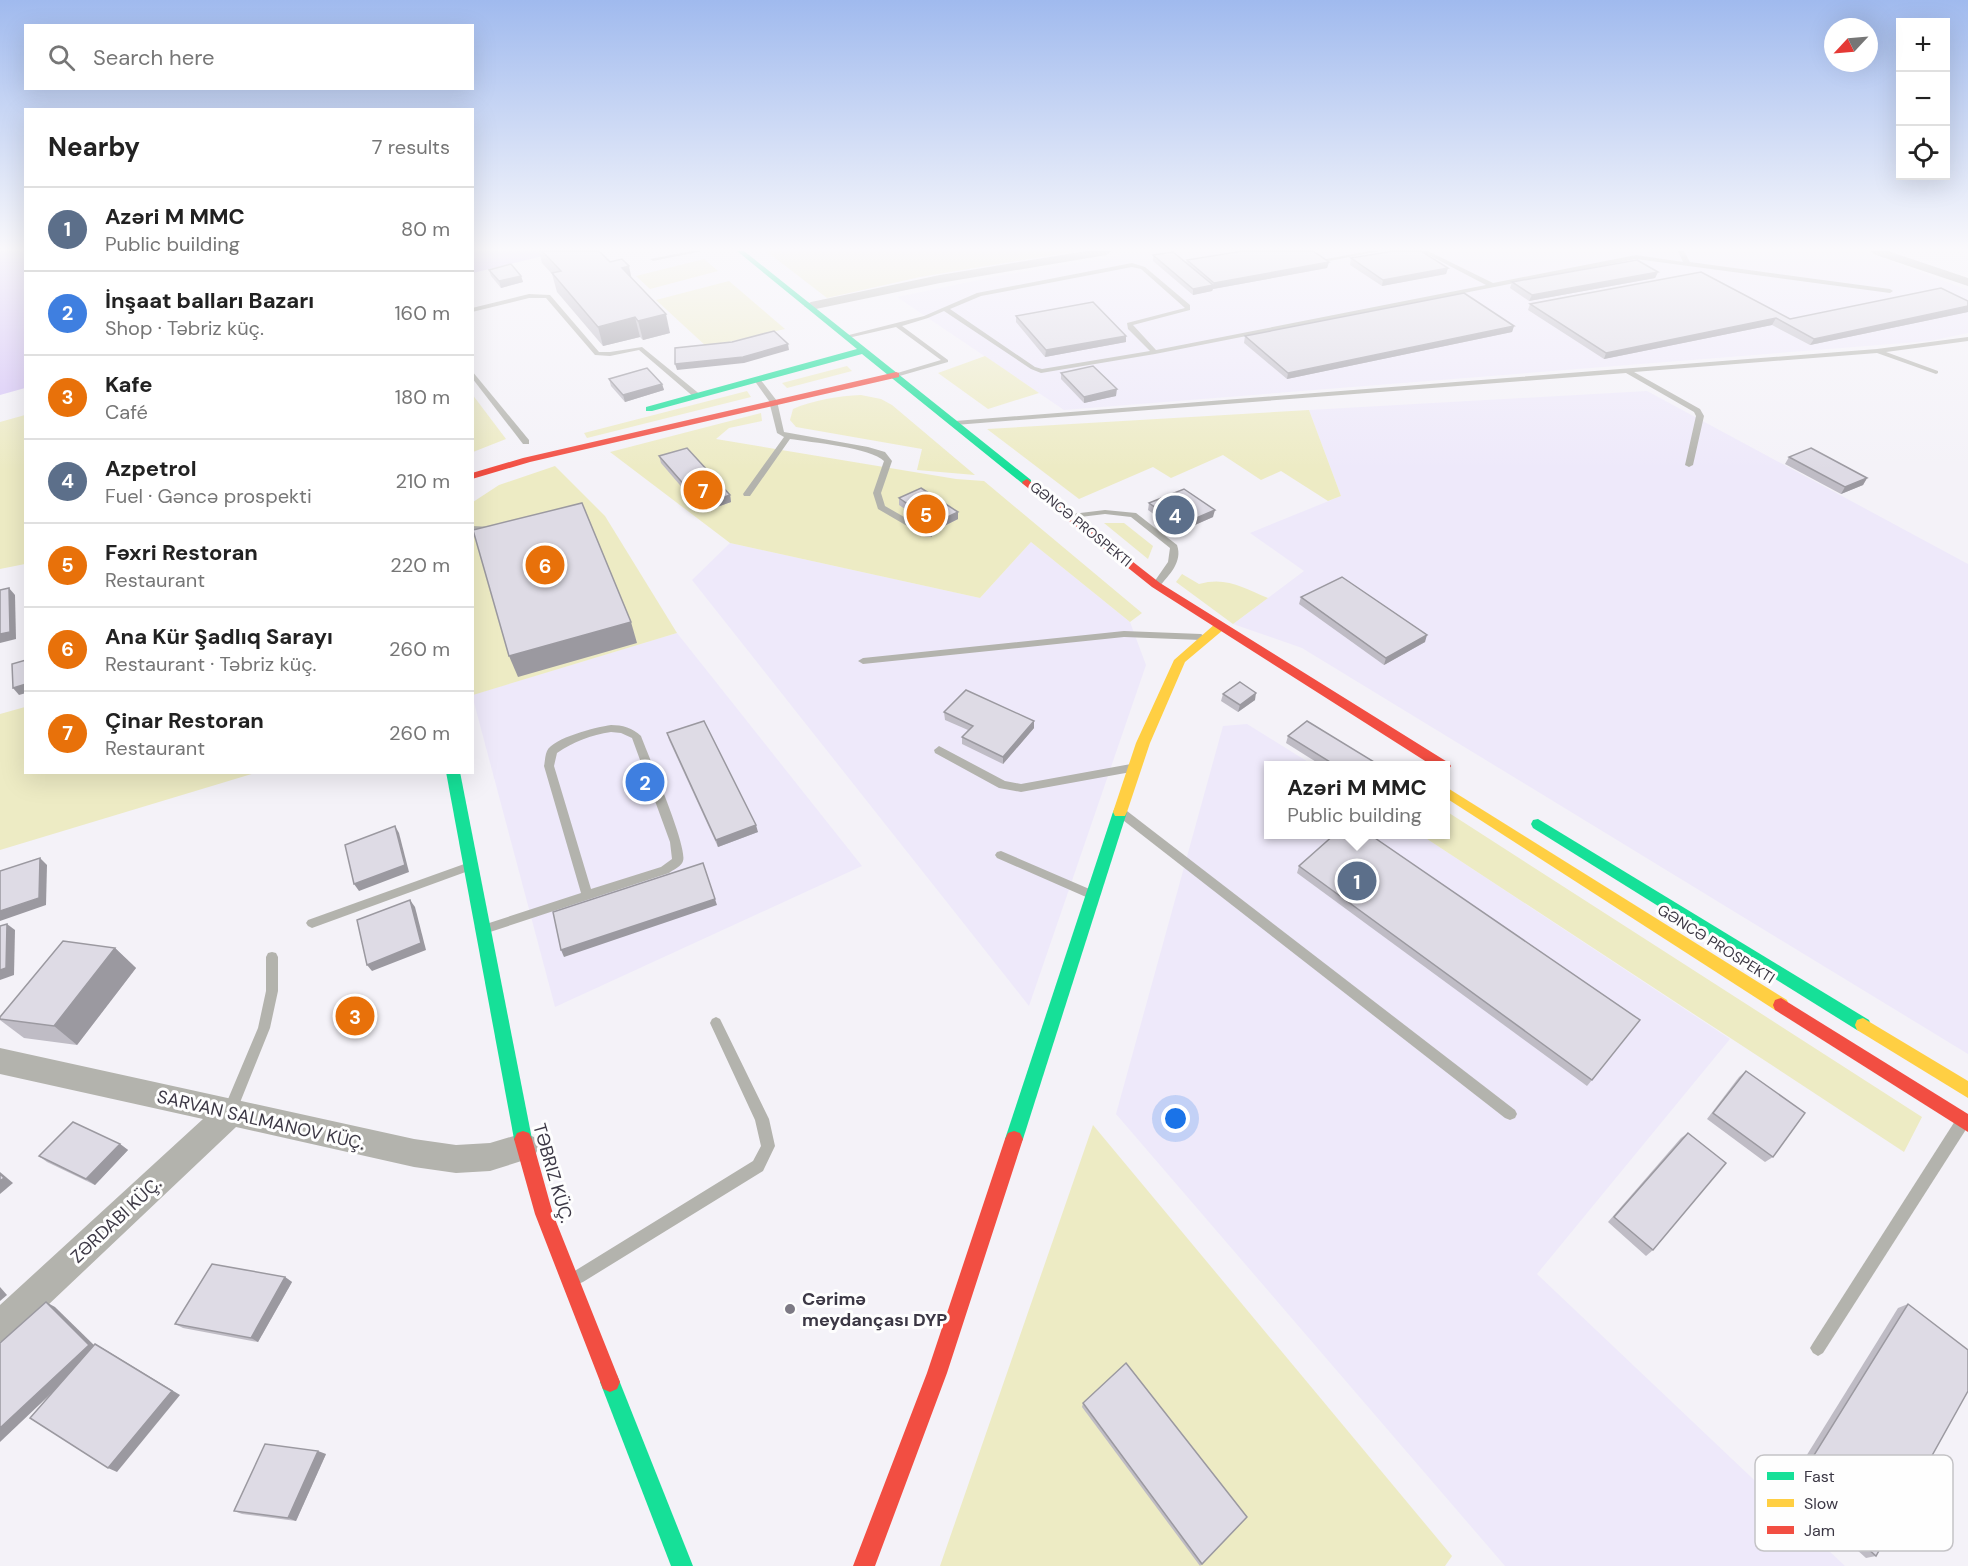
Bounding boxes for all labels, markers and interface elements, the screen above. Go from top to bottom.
north arrow [1824,18,1878,72]
map controls [1896,18,1950,180]
button: + [1896,18,1950,72]
search box [24,24,474,90]
icon: search [45,41,78,74]
text: Search here [93,43,214,72]
button: − [1896,72,1950,126]
button: locate [1896,126,1950,180]
text: Nearby [48,130,140,164]
text: 7 results [372,134,450,160]
text: Azəri M MMC [105,202,245,231]
text: 1 [64,216,71,242]
text: 80 m [401,216,450,242]
text: Public building [105,231,240,257]
text: İnşaat balları Bazarı [105,286,314,315]
text: 2 [62,300,73,326]
text: 160 m [394,300,450,326]
text: Shop · Təbriz küç. [105,315,264,341]
text: Kafe [105,370,152,399]
text: 3 [61,384,74,410]
text: 180 m [395,384,450,410]
text: Café [105,399,148,425]
text: Azpetrol [105,454,197,483]
text: 4 [61,468,74,494]
text: 210 m [395,468,450,494]
pin: 7 [684,468,722,512]
street label: GƏNCƏ PROSPEKTI [1027,477,1135,571]
text: Fuel · Gəncə prospekti [105,483,312,509]
pin: 5 [906,492,946,536]
pin: 4 [1156,492,1194,538]
text: Fəxri Restoran [105,538,258,567]
pin: 6 [526,542,564,588]
text: 5 [61,552,74,578]
text: 220 m [390,552,450,578]
text: Restaurant [105,567,205,593]
text: Ana Kür Şadlıq Sarayı [105,622,333,651]
text: 6 [61,636,74,662]
text: 260 m [389,636,450,662]
text: Restaurant · Təbriz küç. [105,651,317,677]
text: Çinar Restoran [105,706,264,735]
text: 7 [62,720,73,746]
text: 260 m [389,720,450,746]
text: Restaurant [105,735,205,761]
pin: 2 [626,760,664,804]
popup [1264,761,1450,839]
text: Azəri M MMC [1287,773,1427,802]
text: Public building [1287,802,1422,828]
pin: 1 [1338,858,1376,904]
street label: GƏNCƏ PROSPEKTI [1654,900,1778,988]
pin: 3 [336,994,374,1038]
street label: SARVAN SALMANOV KÜÇ. [155,1084,367,1156]
your location [1161,1104,1190,1133]
street label: TƏBRIZ KÜÇ. [527,1120,579,1226]
street label: ZƏRDABI KÜÇ. [65,1172,167,1268]
place label: Cərimə meydançası DYP [802,1287,947,1332]
marker: Cərimə meydançası DYP [783,1302,797,1316]
legend [1755,1455,1953,1551]
text: Fast [1804,1466,1835,1487]
text: Slow [1804,1493,1838,1514]
text: Jam [1804,1520,1835,1541]

